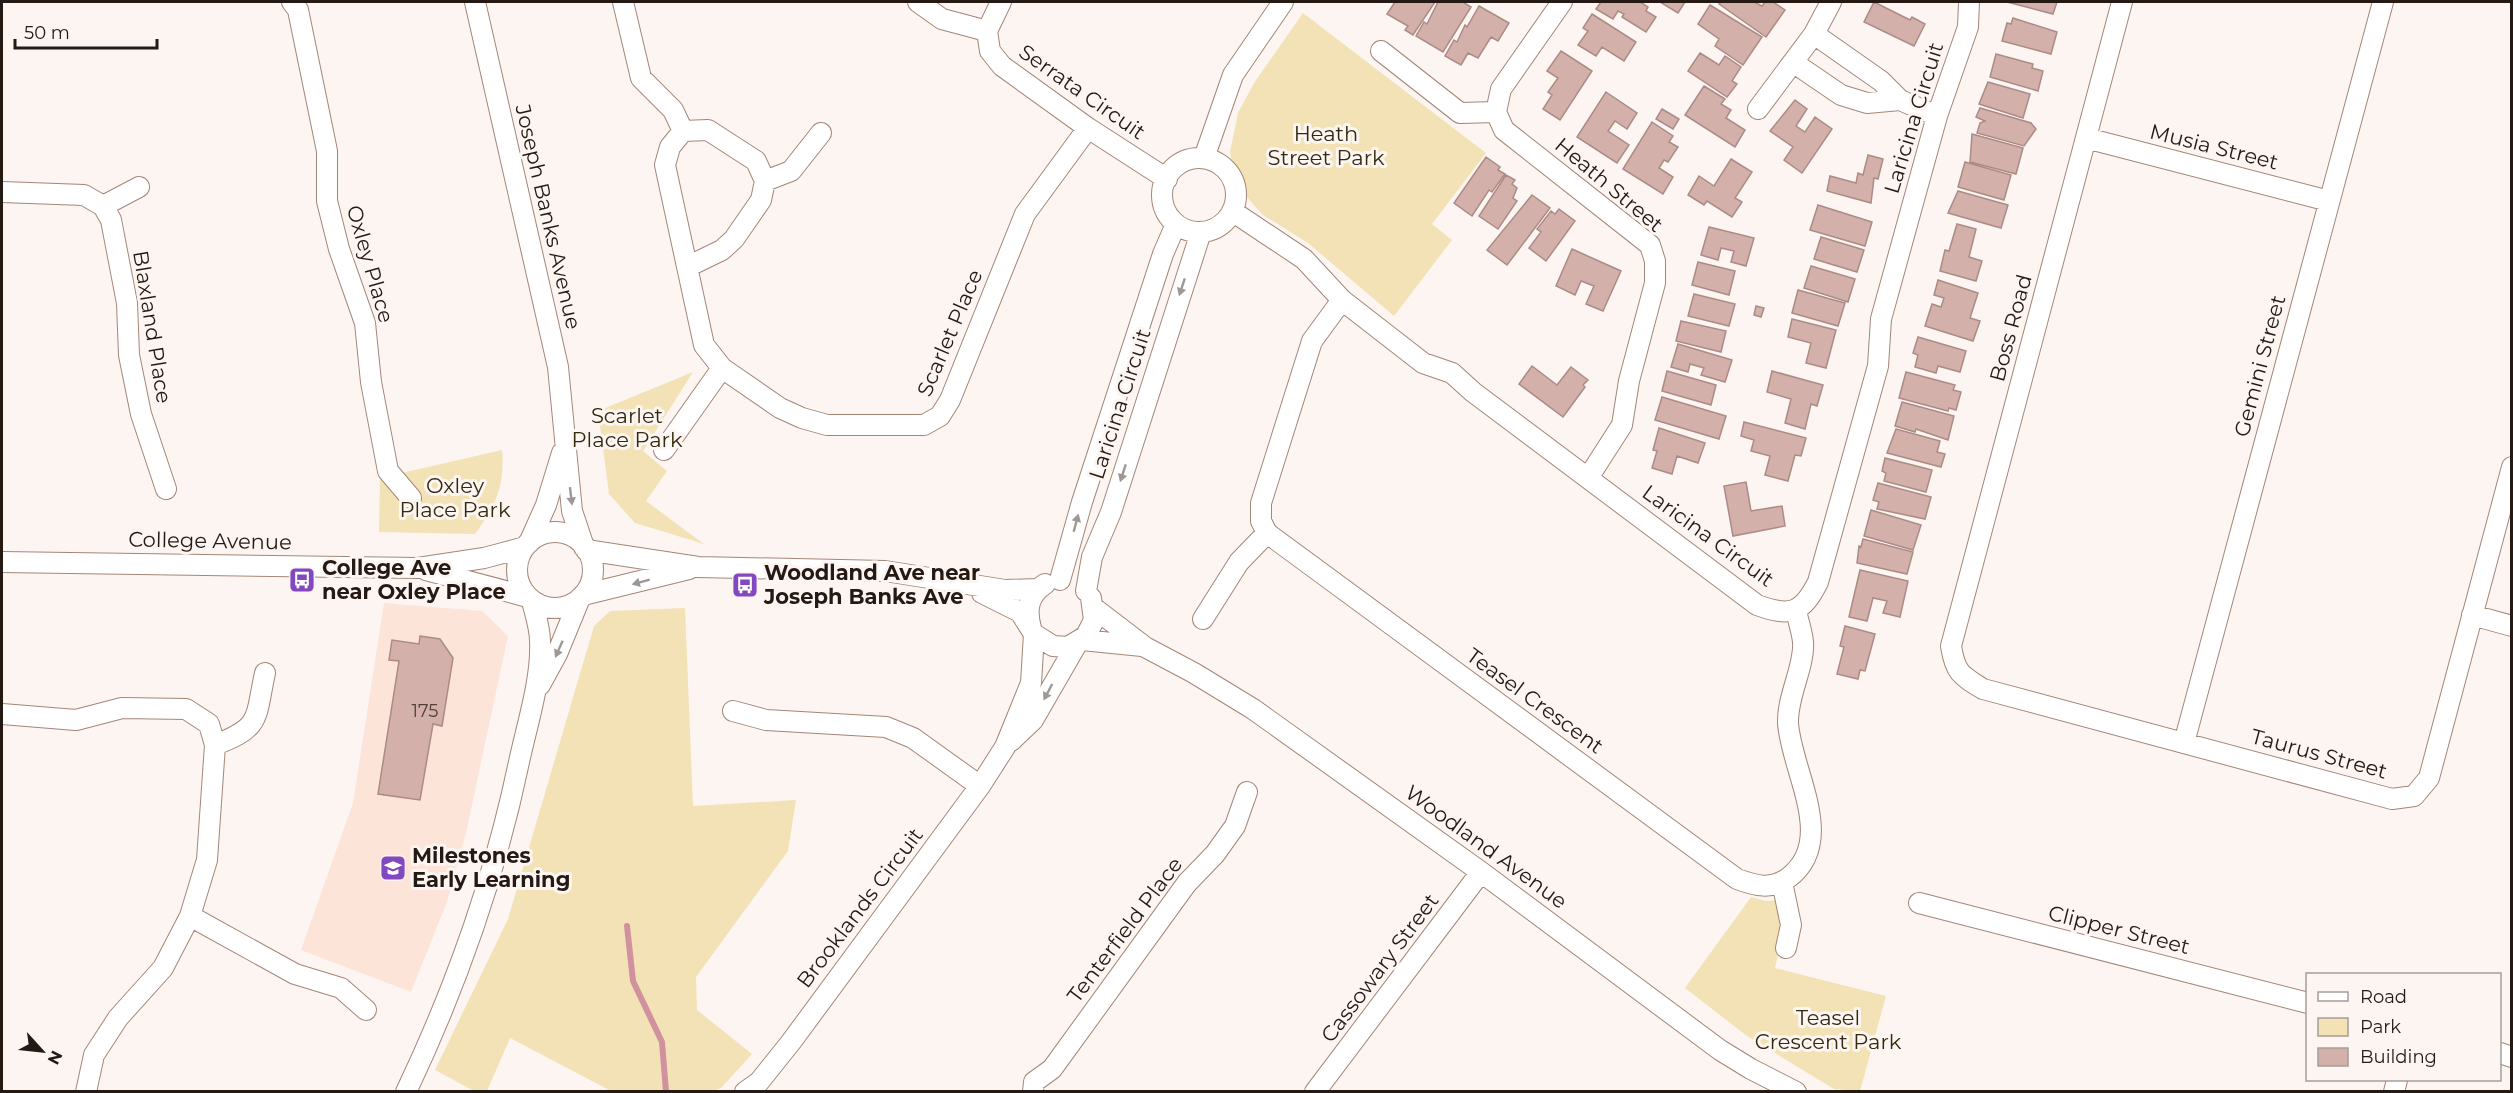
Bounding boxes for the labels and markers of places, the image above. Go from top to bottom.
place label: College Ave near Oxley Place [322,555,506,604]
place label: Woodland Ave near Joseph Banks Ave [763,560,980,609]
bus stop icon: College Ave near Oxley Place [287,565,317,595]
bus stop icon: Woodland Ave near Joseph Banks Ave [730,570,760,600]
place label: Milestones Early Learning [412,843,570,892]
school or university icon: Milestones Early Learning [378,853,408,883]

